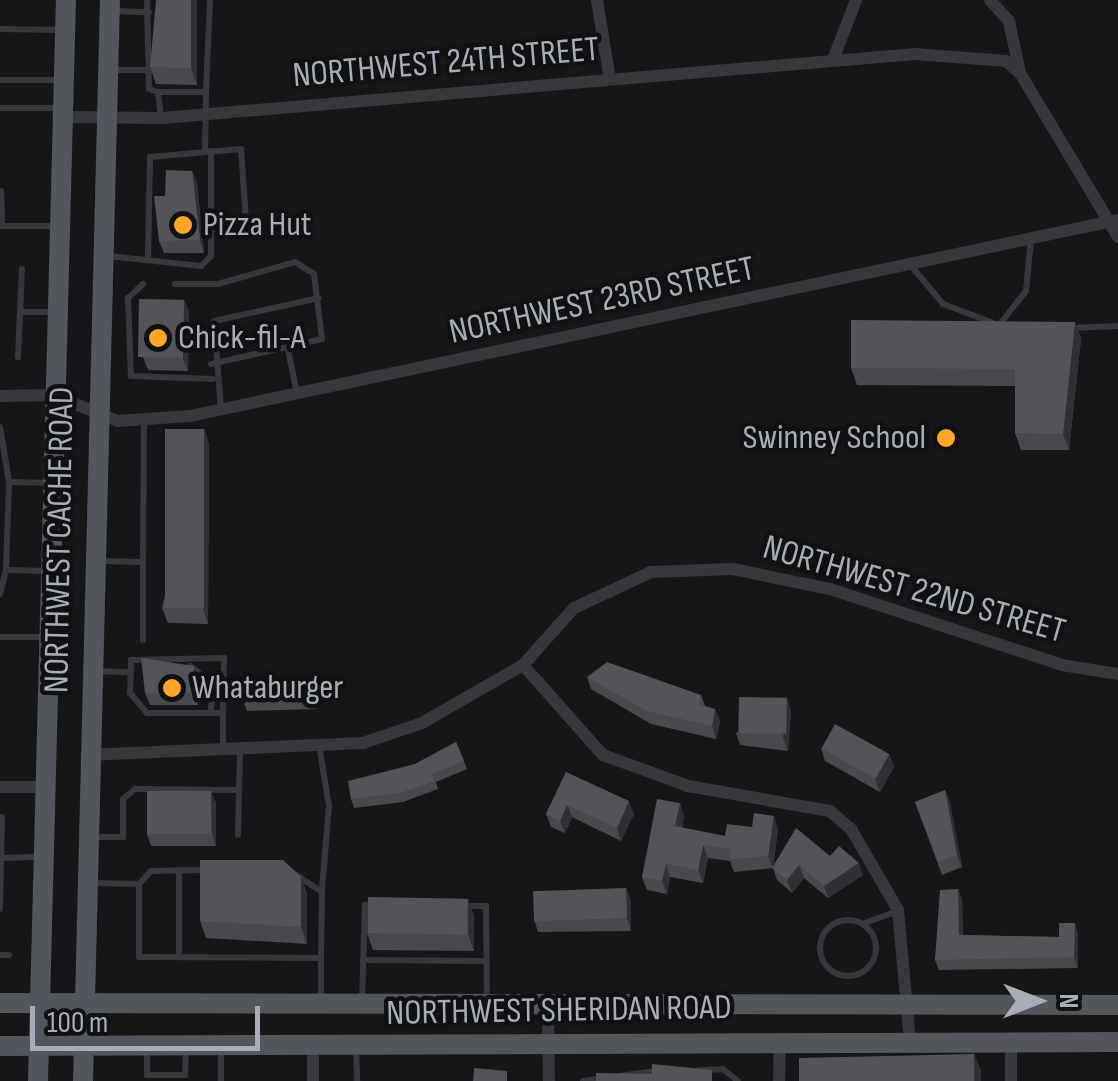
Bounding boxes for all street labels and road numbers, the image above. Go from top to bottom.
street label: NORTHWEST 24TH STREET [291,29,601,97]
street label: NORTHWEST 23RD STREET [446,248,758,354]
street label: NORTHWEST CACHE ROAD [36,387,84,693]
street label: NORTHWEST 22ND STREET [758,527,1070,653]
street label: NORTHWEST SHERIDAN ROAD [386,987,732,1035]

